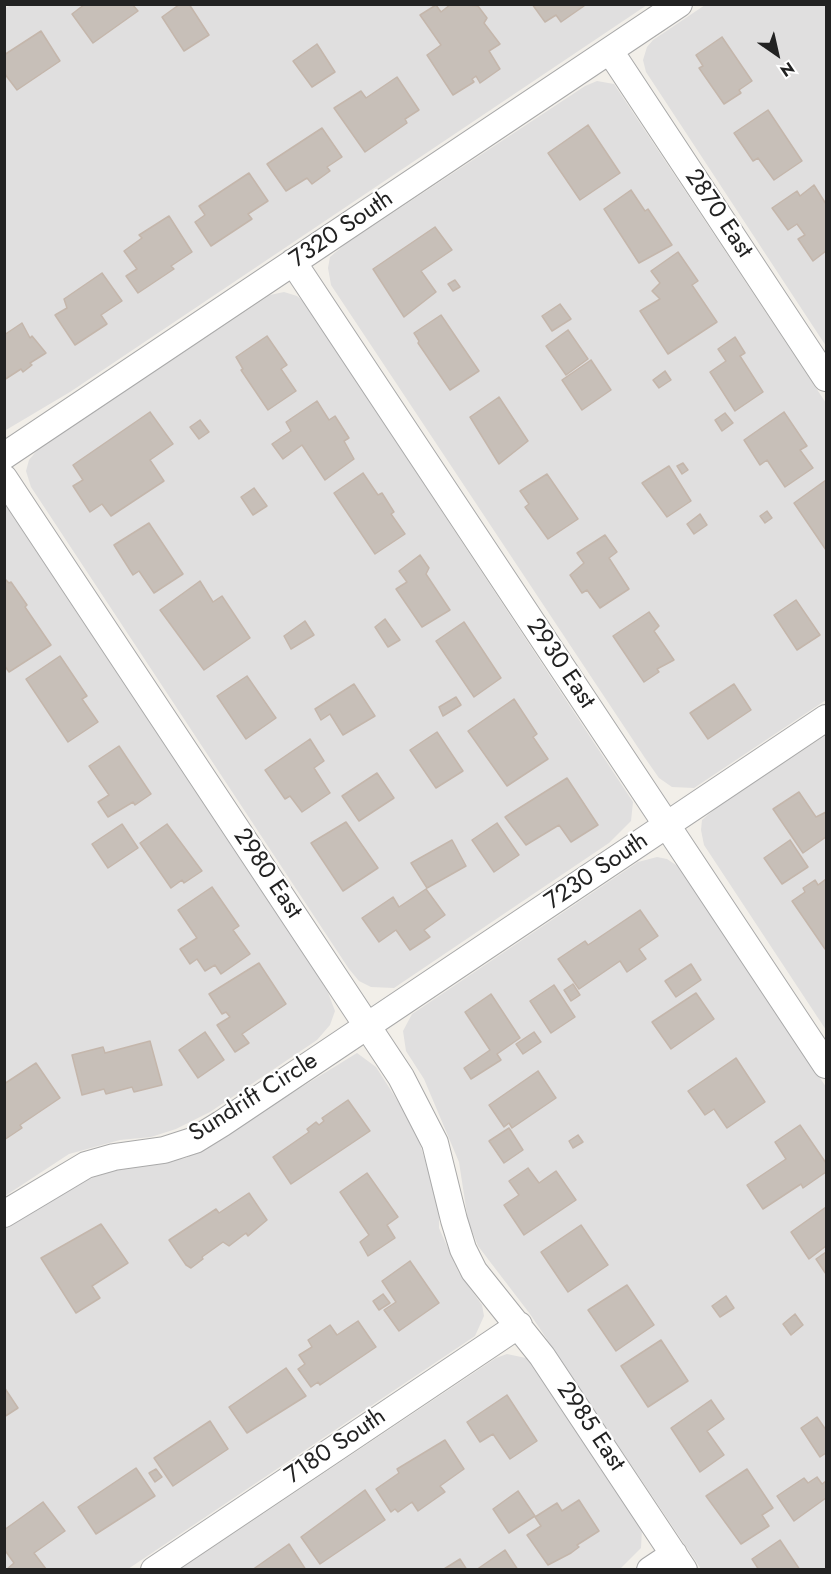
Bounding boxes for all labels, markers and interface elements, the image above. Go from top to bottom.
north arrow [747,24,807,84]
text: N [776,56,799,82]
street label: 2870 East [678,164,758,264]
street label: 7320 South [285,185,399,275]
street label: 2930 East [519,614,601,714]
street label: 2980 East [226,824,308,924]
street label: 7230 South [540,827,654,917]
street label: Sundrift Circle [184,1047,324,1149]
street label: 2985 East [550,1377,630,1477]
street label: 7180 South [280,1403,392,1491]

